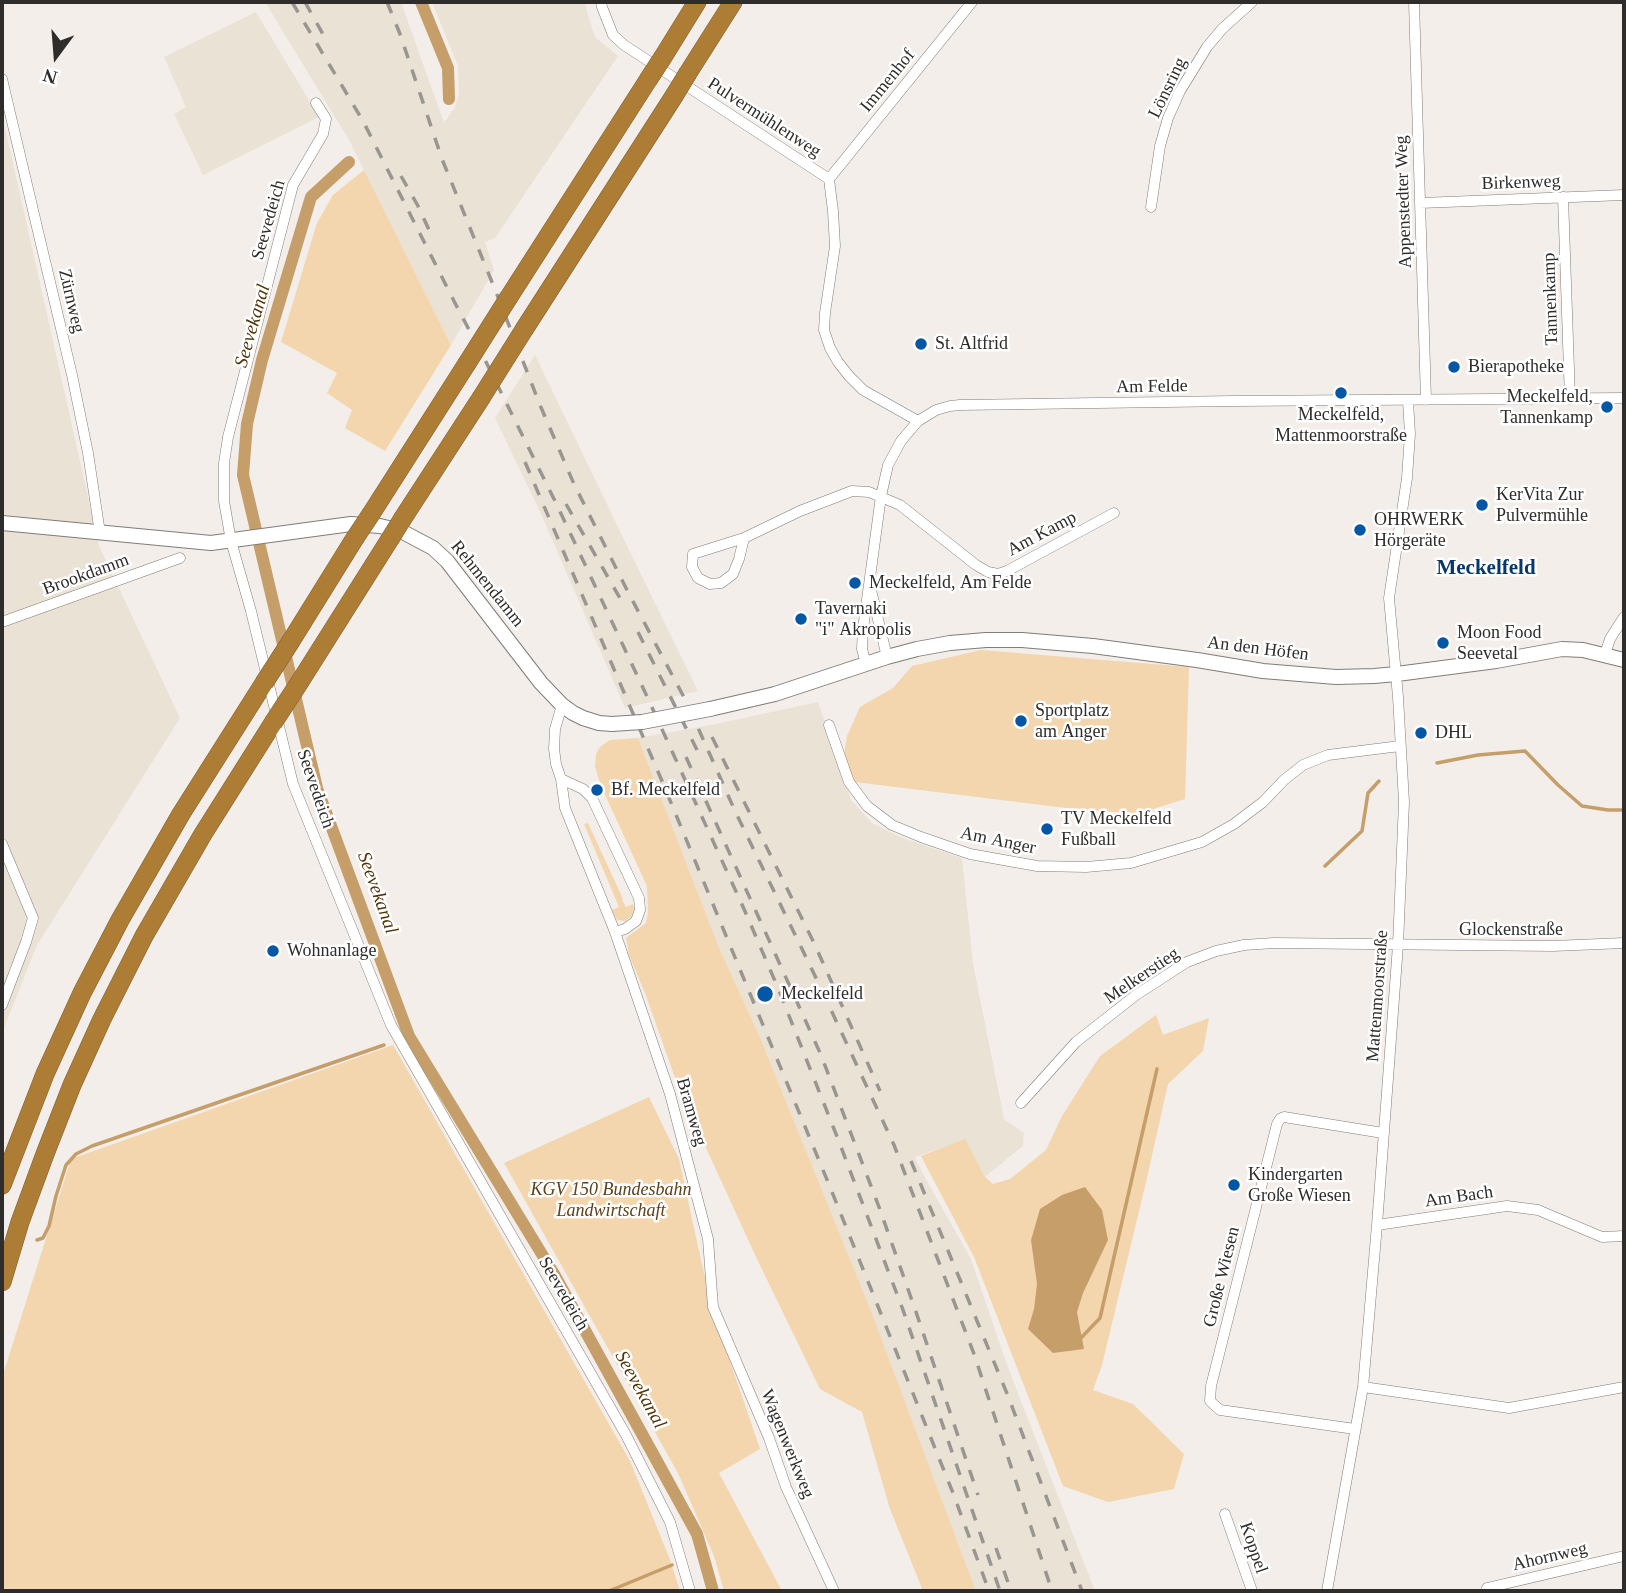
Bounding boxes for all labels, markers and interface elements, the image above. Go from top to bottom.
north arrow [21,21,91,91]
street label: Immenhof [856,45,920,117]
street label: Lönsring [1144,54,1192,122]
text: N [41,65,60,89]
street label: Pulvermühlenweg [703,73,825,163]
street label: Appenstedter Weg [1391,135,1417,269]
street label: Birkenweg [1481,171,1561,195]
street label: Seevedeich [247,178,291,262]
street label: Tannenkamp [1539,252,1563,346]
street label: Zürnweg [53,267,89,335]
water label: Seevekanal [230,282,276,370]
place label: St. Altfrid [935,333,1008,355]
marker: St. Altfrid [913,336,929,352]
place label: Bierapotheke [1468,356,1564,378]
marker: Bierapotheke [1446,359,1462,375]
street label: Am Felde [1116,376,1188,398]
marker: Meckelfeld, Mattenmoorstraße [1333,385,1349,401]
place label: Meckelfeld, Tannenkamp [1500,386,1593,428]
marker: Meckelfeld, Tannenkamp [1599,399,1615,415]
place label: Meckelfeld, Mattenmoorstraße [1275,404,1407,446]
place label: KerVita Zur Pulvermühle [1496,484,1588,526]
marker: KerVita Zur Pulvermühle [1474,497,1490,513]
street label: Am Kamp [1004,507,1080,561]
place label: OHRWERK Hörgeräte [1374,509,1464,552]
marker: OHRWERK Hörgeräte [1352,522,1368,538]
street label: Rehmendamm [446,536,528,632]
street label: Brookdamm [40,549,132,601]
district label: Meckelfeld [1436,556,1536,582]
place label: Meckelfeld, Am Felde [869,572,1031,594]
marker: Meckelfeld, Am Felde [847,575,863,591]
place label: Tavernaki "i" Akropolis [815,598,911,640]
marker: Tavernaki "i" Akropolis [793,611,809,627]
place label: Moon Food Seevetal [1457,622,1542,664]
street label: An den Höfen [1206,632,1310,666]
marker: Moon Food Seevetal [1435,635,1451,651]
place label: Sportplatz am Anger [1035,700,1109,742]
marker: Sportplatz am Anger [1013,713,1029,729]
place label: DHL [1435,722,1472,744]
marker: DHL [1413,725,1429,741]
street label: Seevedeich [291,747,339,831]
place label: Bf. Meckelfeld [611,779,720,801]
marker: Bf. Meckelfeld [589,782,605,798]
place label: TV Meckelfeld Fußball [1061,808,1171,850]
marker: TV Meckelfeld Fußball [1039,821,1055,837]
street label: Am Anger [958,822,1038,860]
water label: Seevekanal [352,849,402,937]
street label: Glockenstraße [1459,919,1563,941]
street label: Mattenmoorstraße [1363,929,1393,1063]
place label: Wohnanlage [287,940,377,962]
marker: Wohnanlage [265,943,281,959]
street label: Melkerstieg [1100,943,1184,1009]
place label: Meckelfeld [781,983,863,1005]
marker: Meckelfeld [755,984,775,1004]
street label: Bramweg [671,1075,711,1149]
place label: Kindergarten Große Wiesen [1248,1164,1351,1206]
marker: Kindergarten Große Wiesen [1226,1177,1242,1193]
park label: KGV 150 Bundesbahn Landwirtschaft [531,1179,691,1222]
street label: Am Bach [1424,1182,1494,1212]
street label: Große Wiesen [1199,1225,1245,1329]
street label: Seevedeich [533,1253,593,1335]
water label: Seevekanal [609,1347,671,1433]
street label: Wagenwerkweg [755,1386,819,1502]
street label: Koppel [1234,1519,1272,1577]
street label: Ahornweg [1511,1538,1589,1576]

